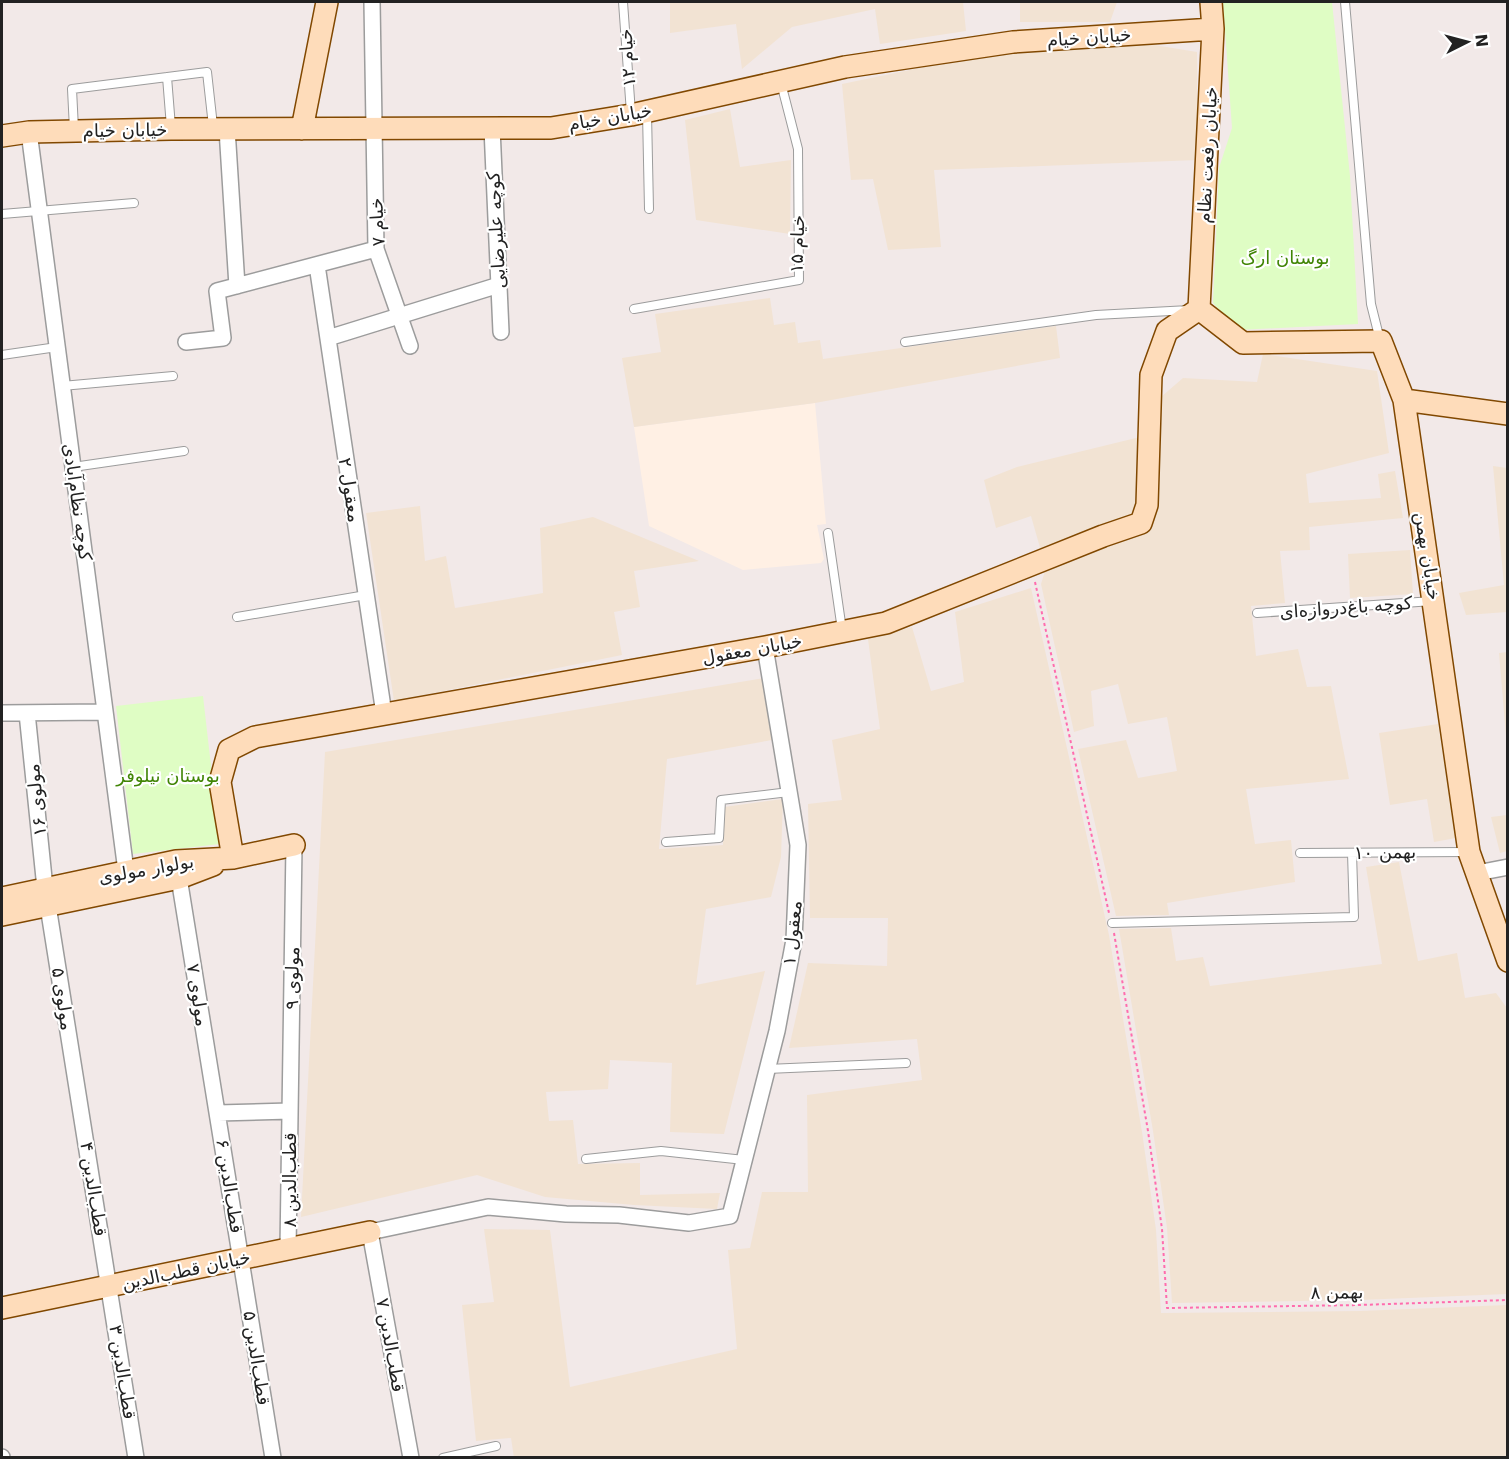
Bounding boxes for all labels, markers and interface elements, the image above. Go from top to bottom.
north arrow [1437,12,1497,72]
street label: خیابان خیام [1046,24,1132,50]
street label: خیام ۱۲ [614,28,640,88]
text: N [1471,33,1492,48]
street label: خیابان رفعت نظام [1193,86,1221,224]
street label: خیابان خیام [566,99,654,135]
street label: خیابان خیام [82,119,168,141]
street label: کوچه علیرضایی [482,170,511,289]
street label: خیام ۷ [365,197,389,247]
street label: خیام ۱۵ [785,215,809,273]
park label: بوستان ارگ [1240,247,1330,269]
street label: کوچه نظام‌آبادی [58,442,98,563]
street label: معقول ۲ [334,456,365,524]
street label: خیابان بهمن [1410,510,1445,602]
street label: کوچه باغ‌دروازه‌ای [1279,592,1414,623]
street label: خیابان معقول [700,630,804,669]
street label: مولوی ۱۶ [22,763,51,837]
park label: بوستان نیلوفر [115,765,220,787]
street label: بهمن ۱۰ [1354,841,1416,864]
street label: بولوار مولوی [97,850,195,889]
street label: معقول ۱ [778,899,807,967]
street label: مولوی ۹ [281,946,304,1010]
street label: مولوی ۷ [182,962,213,1028]
street label: مولوی ۵ [47,966,78,1032]
street label: قطب‌الدین ۸ [279,1132,301,1228]
street label: قطب‌الدین ۶ [211,1137,248,1235]
street label: قطب‌الدین ۴ [75,1140,112,1238]
street label: خیابان قطب‌الدین [120,1246,253,1295]
street label: بهمن ۸ [1310,1281,1364,1304]
street label: قطب‌الدین ۷ [371,1296,410,1394]
street label: قطب‌الدین ۵ [238,1309,275,1407]
street label: قطب‌الدین ۳ [104,1323,141,1421]

